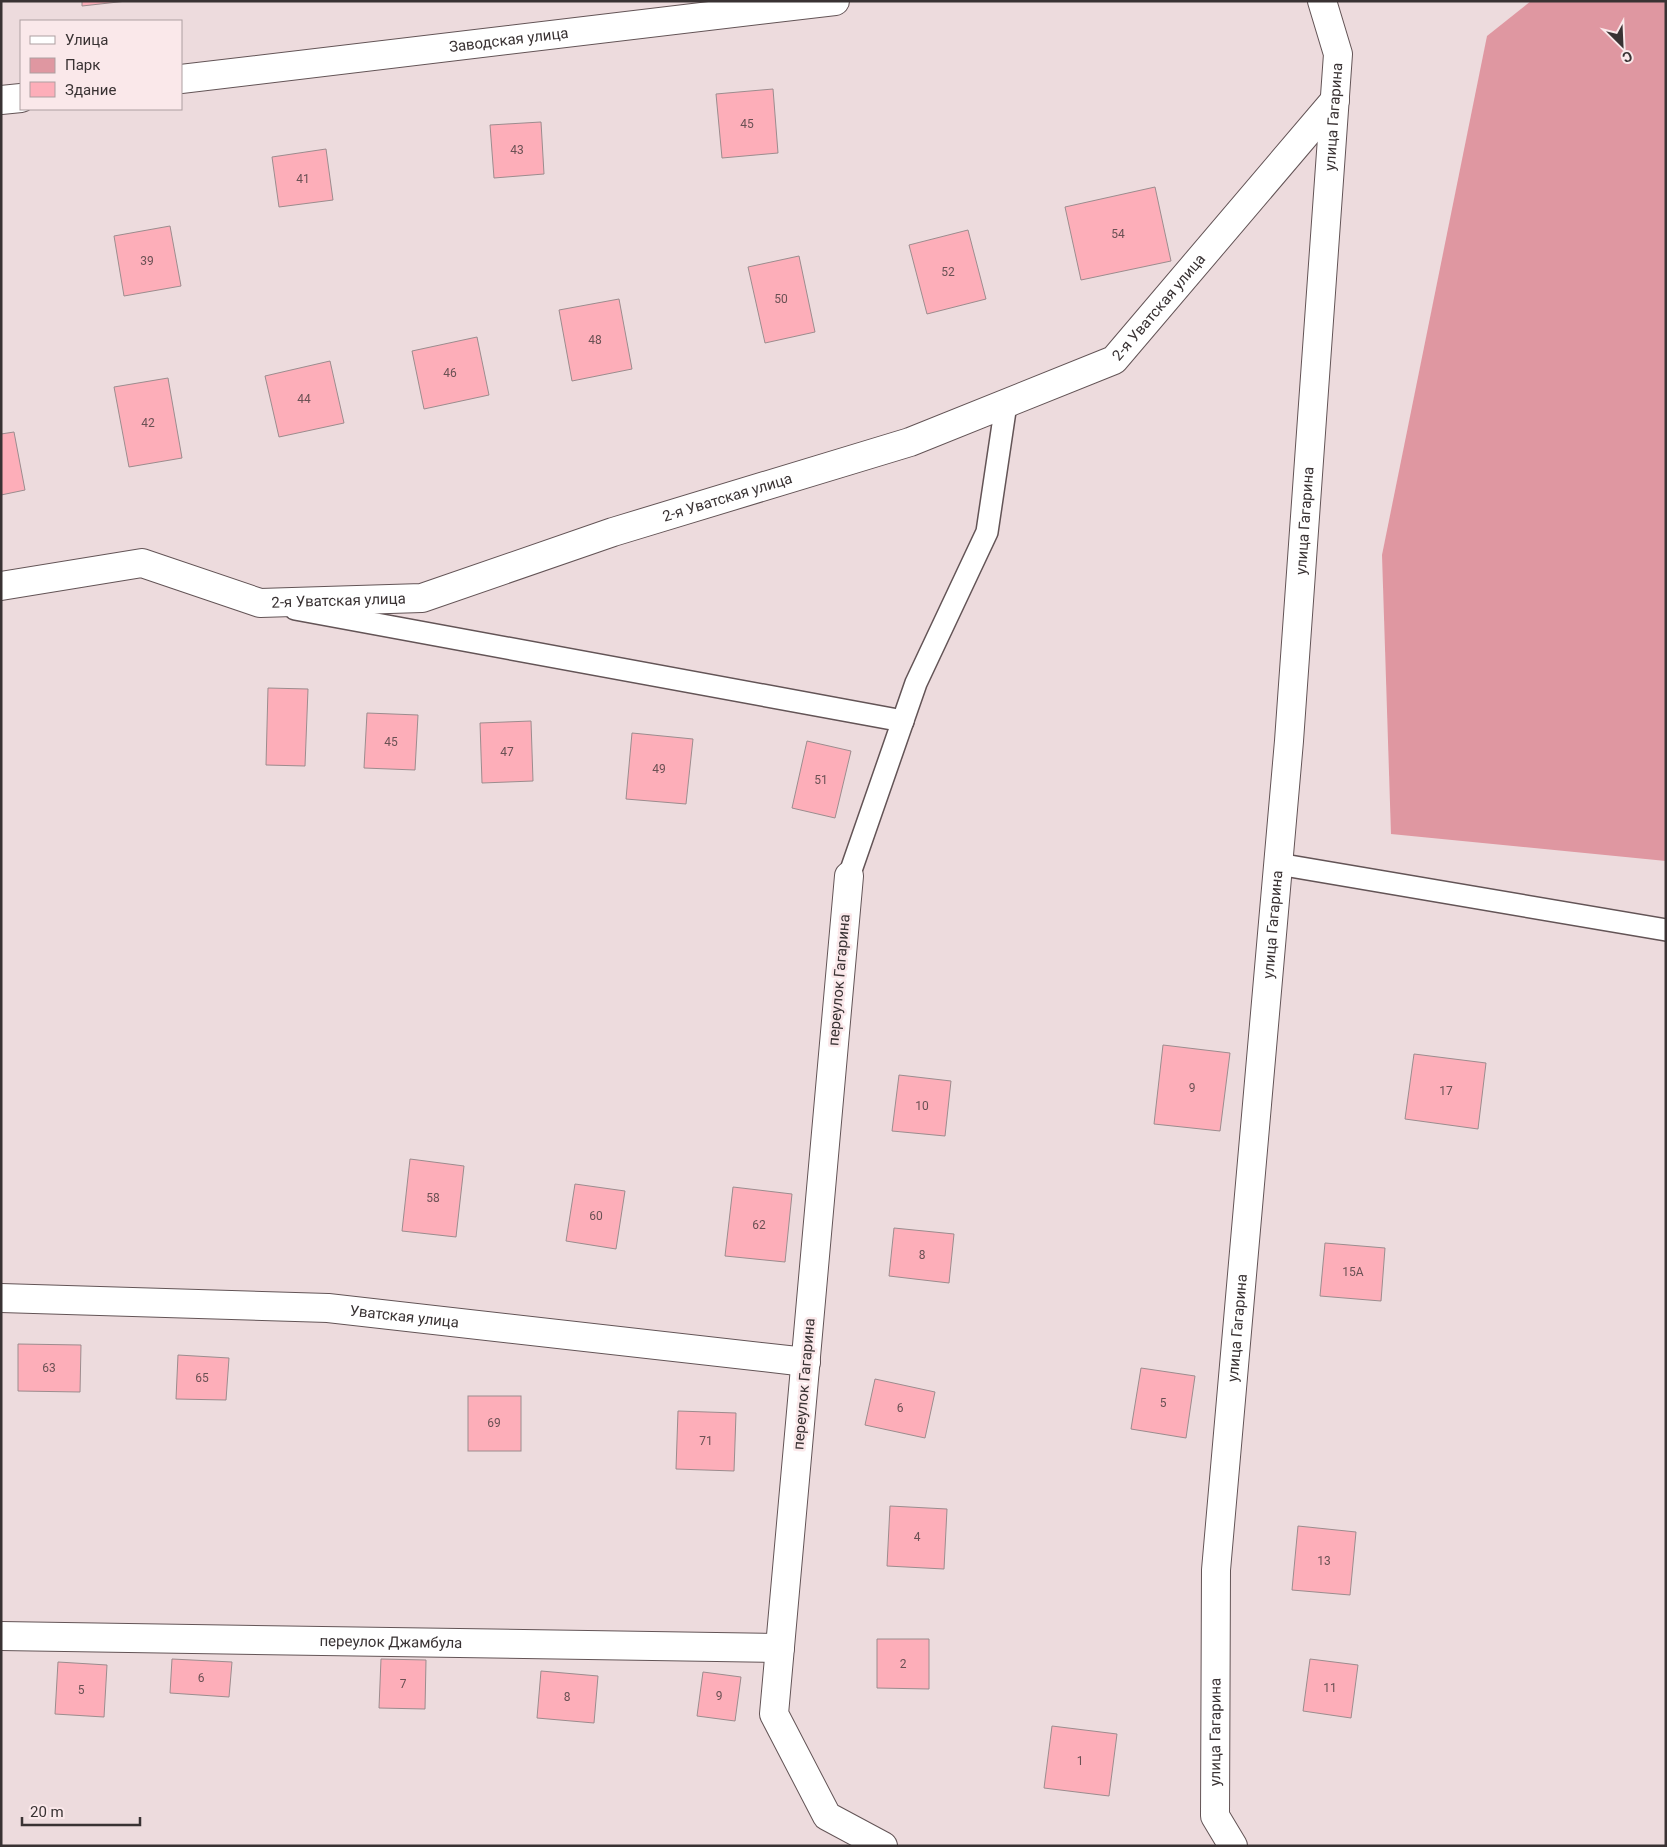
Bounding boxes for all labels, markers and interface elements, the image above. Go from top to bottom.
legend [20,20,182,110]
north arrow [1597,20,1647,70]
street label: Заводская улица [448,24,569,56]
text: Улица [65,31,108,49]
text: С [1620,48,1635,66]
text: Парк [65,56,100,74]
street label: улица Гагарина [1321,62,1346,171]
text: Здание [65,81,116,99]
house number: 45 [740,117,754,131]
house number: 43 [510,143,524,157]
house number: 41 [296,172,310,186]
house number: 54 [1111,227,1125,241]
street label: 2-я Уватская улица [1108,250,1209,364]
house number: 39 [140,254,154,268]
house number: 52 [941,265,955,279]
house number: 50 [774,292,788,306]
house number: 48 [588,333,602,347]
house number: 46 [443,366,457,380]
house number: 44 [297,392,311,406]
house number: 42 [141,416,155,430]
street label: улица Гагарина [1292,466,1318,575]
street label: 2-я Уватская улица [660,469,794,525]
street label: 2-я Уватская улица [271,590,406,612]
house number: 45 [384,735,398,749]
house number: 47 [500,745,514,759]
house number: 49 [652,762,666,776]
house number: 51 [814,773,828,787]
street label: улица Гагарина [1259,870,1287,979]
street label: переулок Гагарина [824,913,854,1047]
house number: 9 [1189,1081,1195,1095]
house number: 17 [1439,1084,1453,1098]
house number: 10 [915,1099,929,1113]
house number: 58 [426,1191,440,1205]
house number: 60 [589,1209,603,1223]
house number: 62 [752,1218,766,1232]
house number: 8 [919,1248,926,1262]
house number: 15А [1342,1265,1364,1279]
street label: улица Гагарина [1224,1273,1251,1383]
street label: Уватская улица [349,1302,460,1332]
street label: переулок Гагарина [789,1317,819,1451]
house number: 63 [42,1361,56,1375]
house number: 65 [195,1371,209,1385]
house number: 5 [1160,1396,1167,1410]
house number: 6 [897,1401,904,1415]
house number: 69 [487,1416,501,1430]
house number: 71 [699,1434,713,1448]
house number: 4 [914,1530,921,1544]
house number: 13 [1317,1554,1331,1568]
street label: переулок Джамбула [319,1632,463,1652]
house number: 2 [900,1657,907,1671]
house number: 6 [198,1671,205,1685]
house number: 7 [400,1677,407,1691]
street label: улица Гагарина [1206,1678,1225,1786]
house number: 11 [1323,1681,1337,1695]
house number: 5 [78,1683,85,1697]
house number: 9 [716,1689,722,1703]
house number: 8 [564,1690,571,1704]
house number: 1 [1077,1754,1083,1768]
scale bar [22,1794,140,1826]
text: 20 m [30,1803,64,1821]

